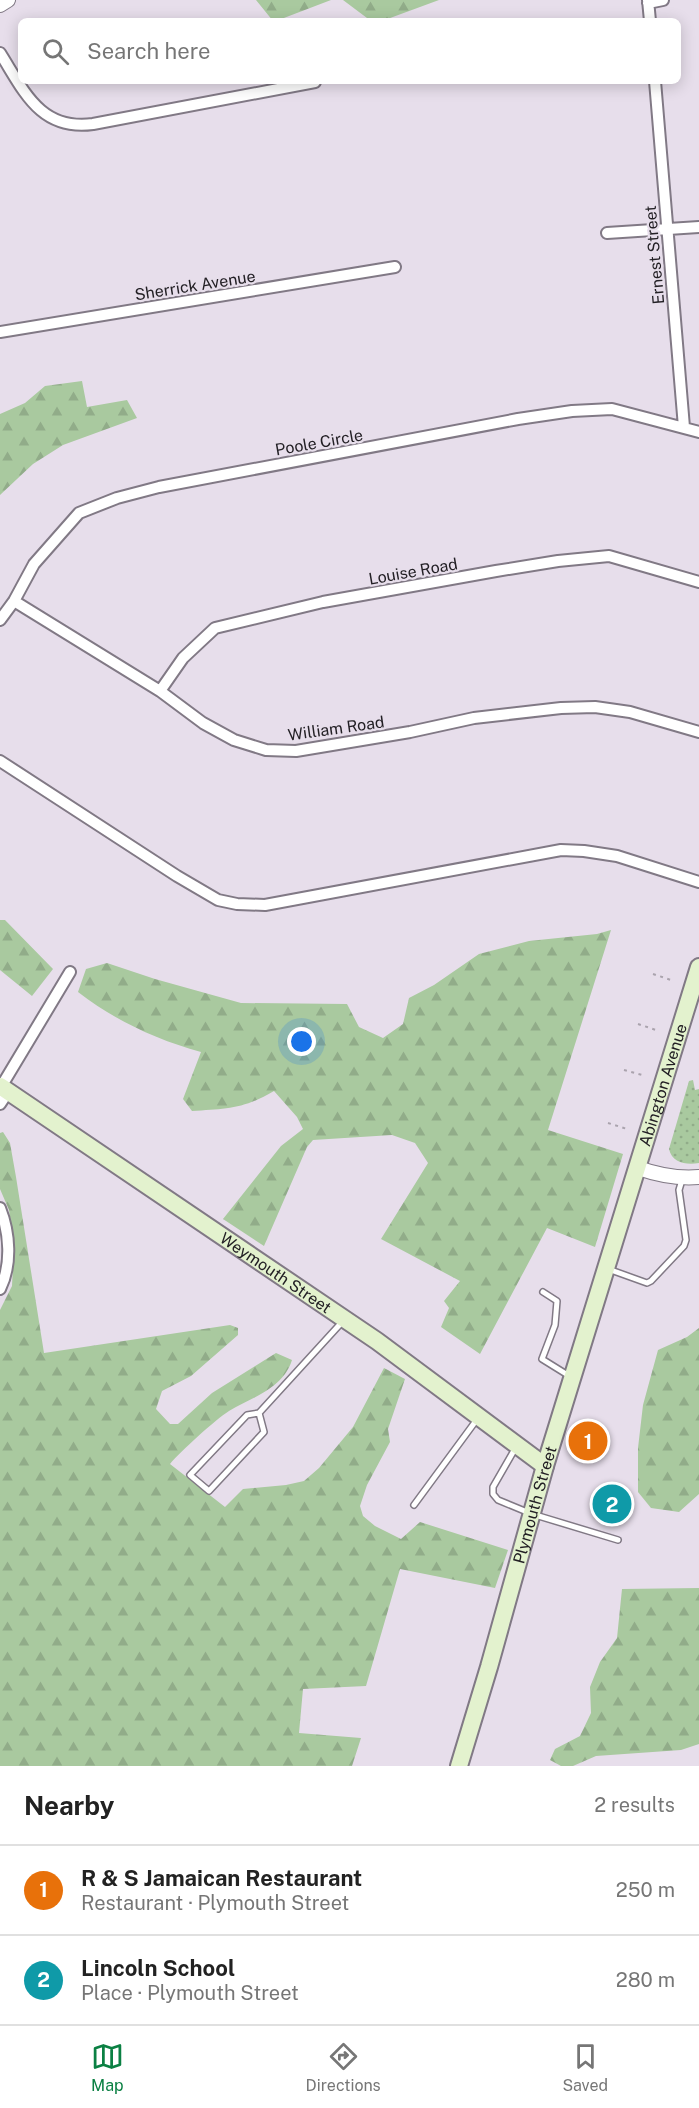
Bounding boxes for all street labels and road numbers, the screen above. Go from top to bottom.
street label: Ernest Street [641,205,668,305]
street label: Sherrick Avenue [133,267,257,304]
street label: Poole Circle [274,425,364,460]
street label: Louise Road [367,554,459,589]
street label: William Road [287,712,385,745]
street label: Abington Avenue [635,1021,691,1149]
street label: Weymouth Street [216,1229,335,1317]
street label: Plymouth Street [509,1444,561,1566]

